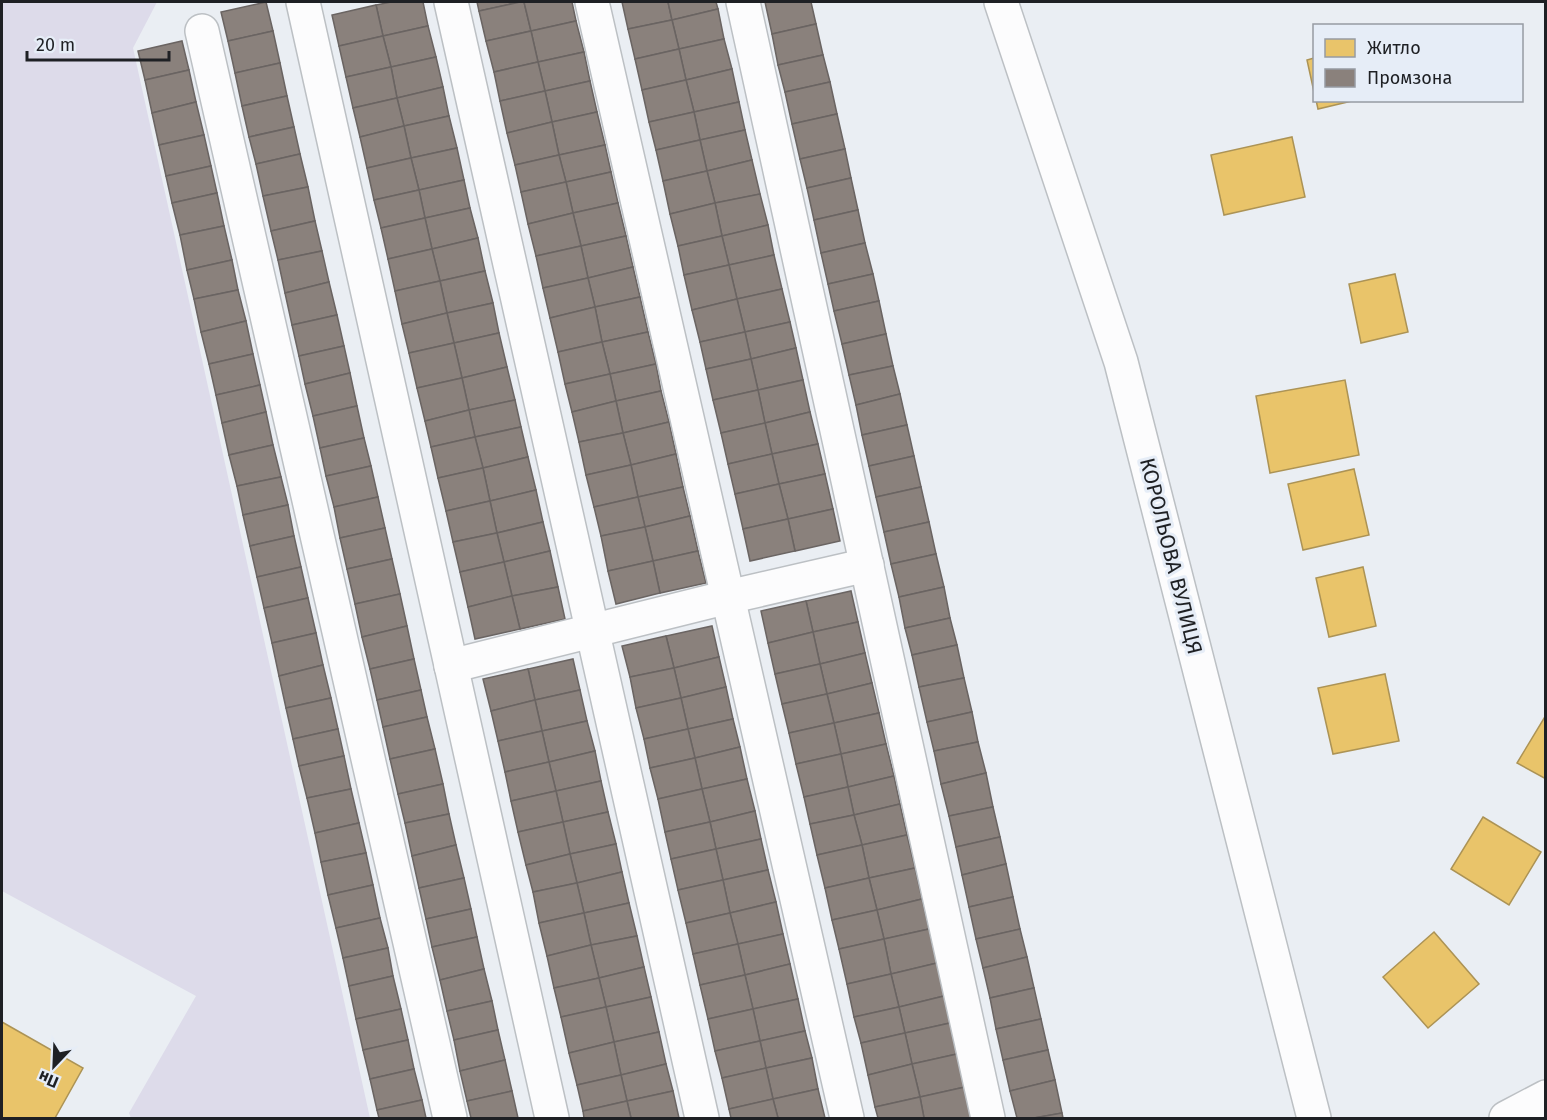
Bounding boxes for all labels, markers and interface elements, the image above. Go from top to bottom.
scale bar [27,24,170,62]
legend [1313,24,1523,102]
text: 20 m [36,34,75,56]
text: Житло [1367,37,1421,59]
text: Промзона [1367,67,1452,89]
street label: КОРОЛЬОВА ВУЛИЦЯ [1134,455,1208,657]
north arrow [24,1036,84,1096]
text: Пн [35,1067,61,1092]

